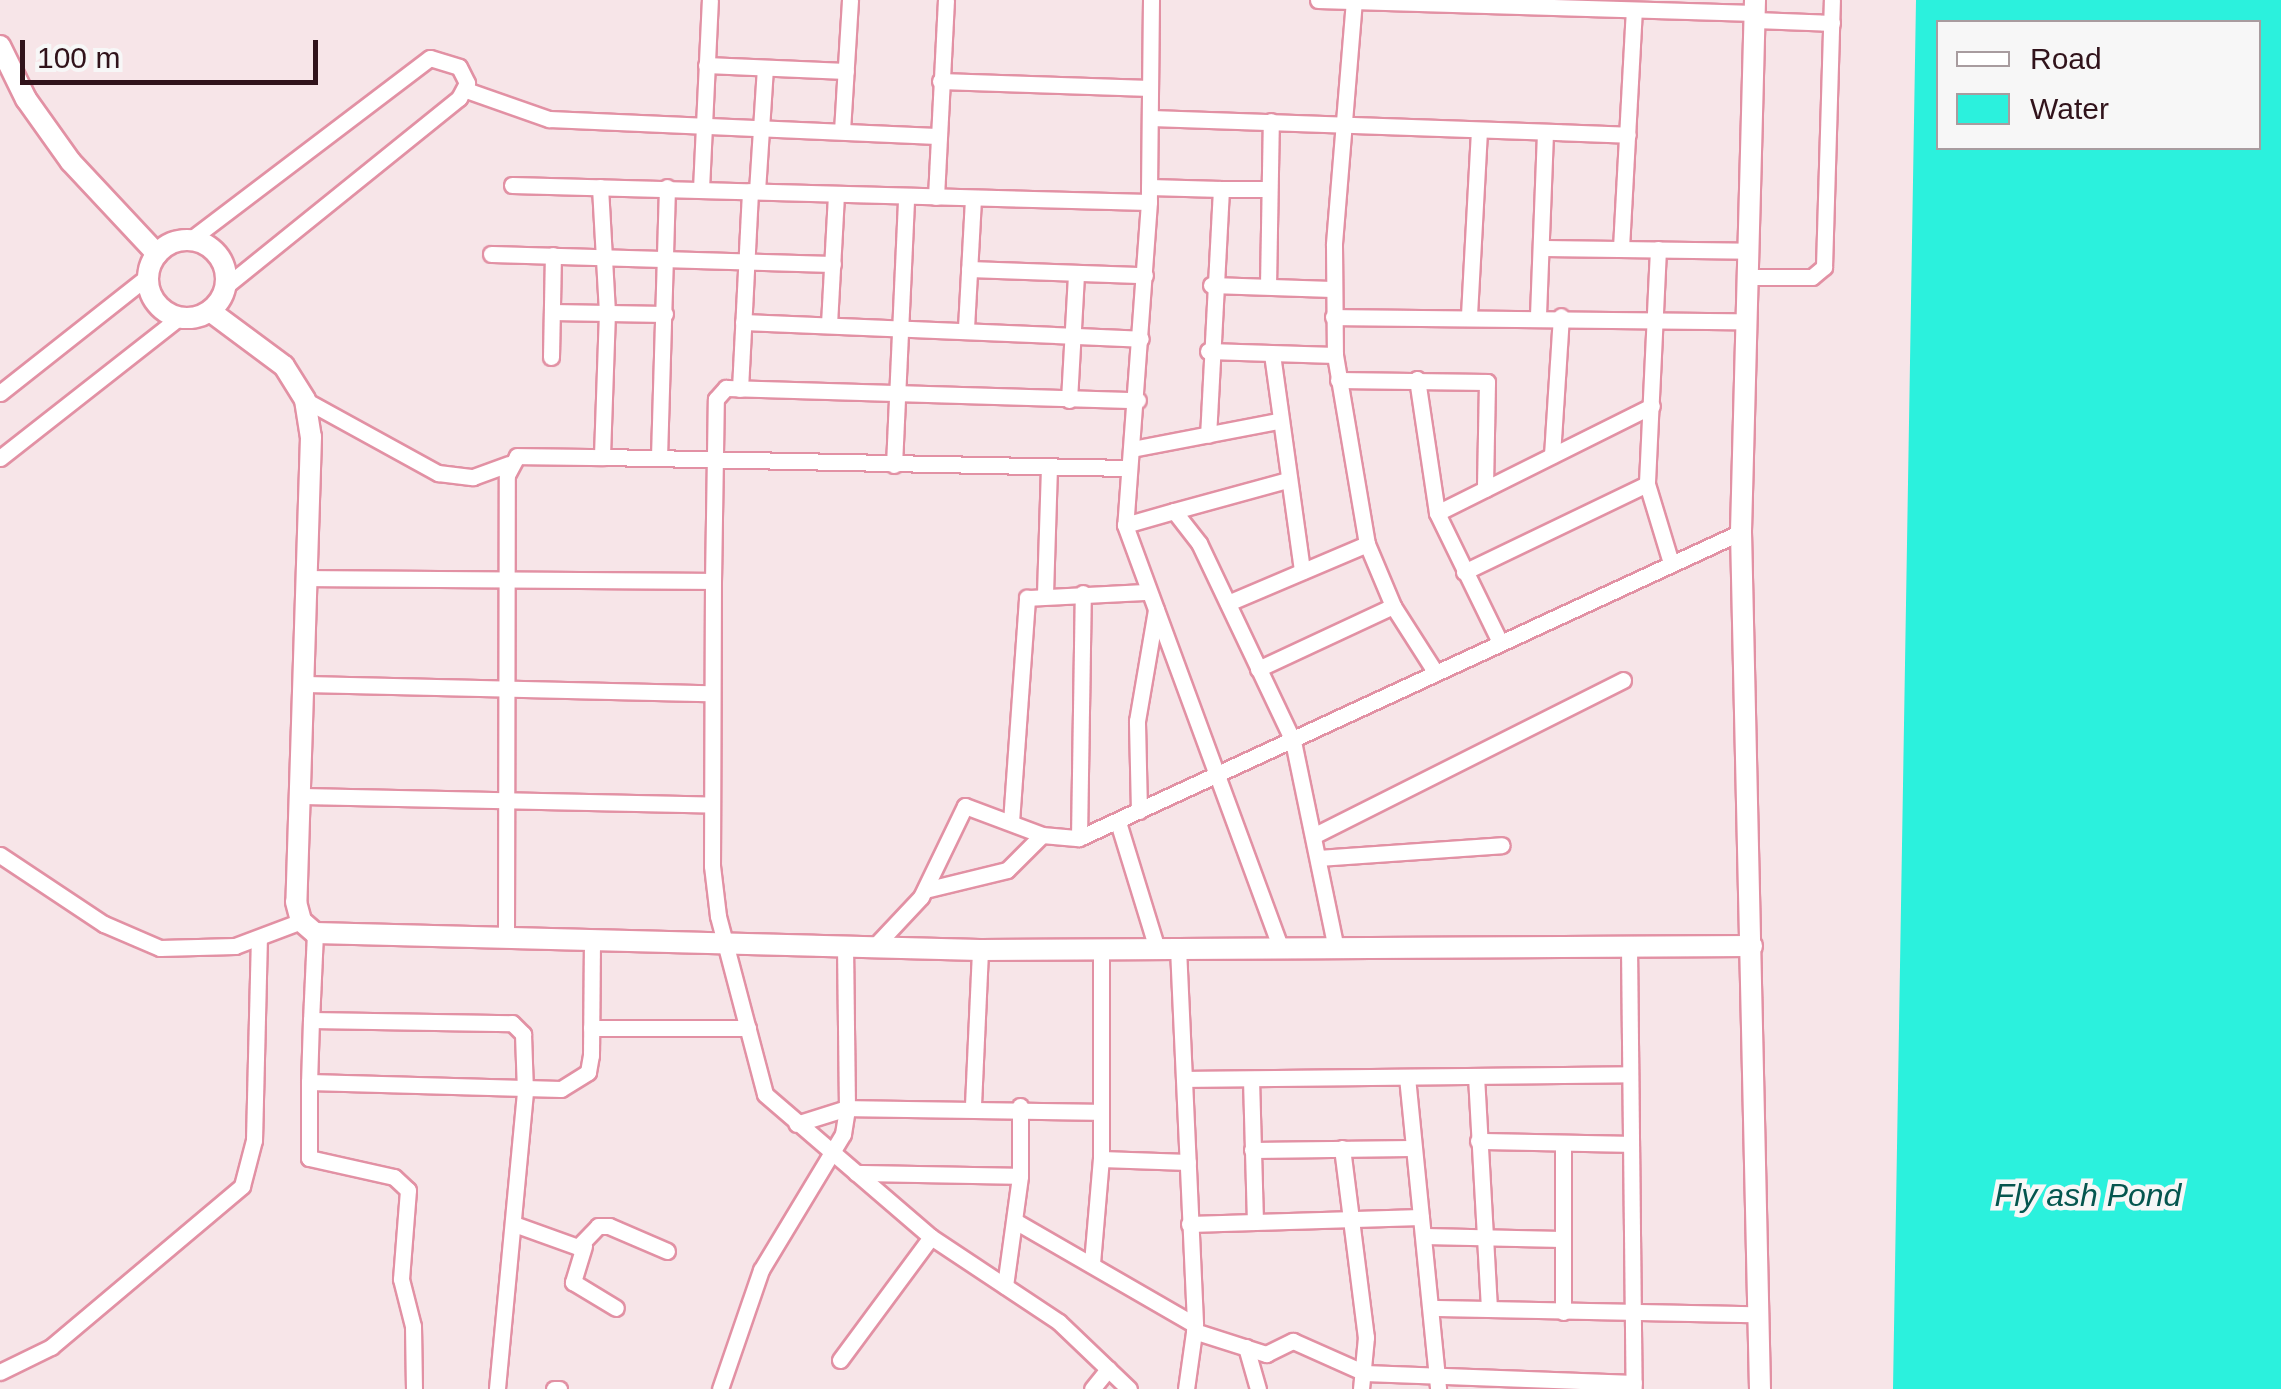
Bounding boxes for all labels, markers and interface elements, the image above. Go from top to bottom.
scale bar [25,20,322,82]
legend [1936,20,2261,150]
text: 100 m [37,41,120,74]
text: Road [2030,42,2102,75]
text: Water [2030,92,2109,125]
water label: Fly ash Pond [1995,1176,2181,1214]

